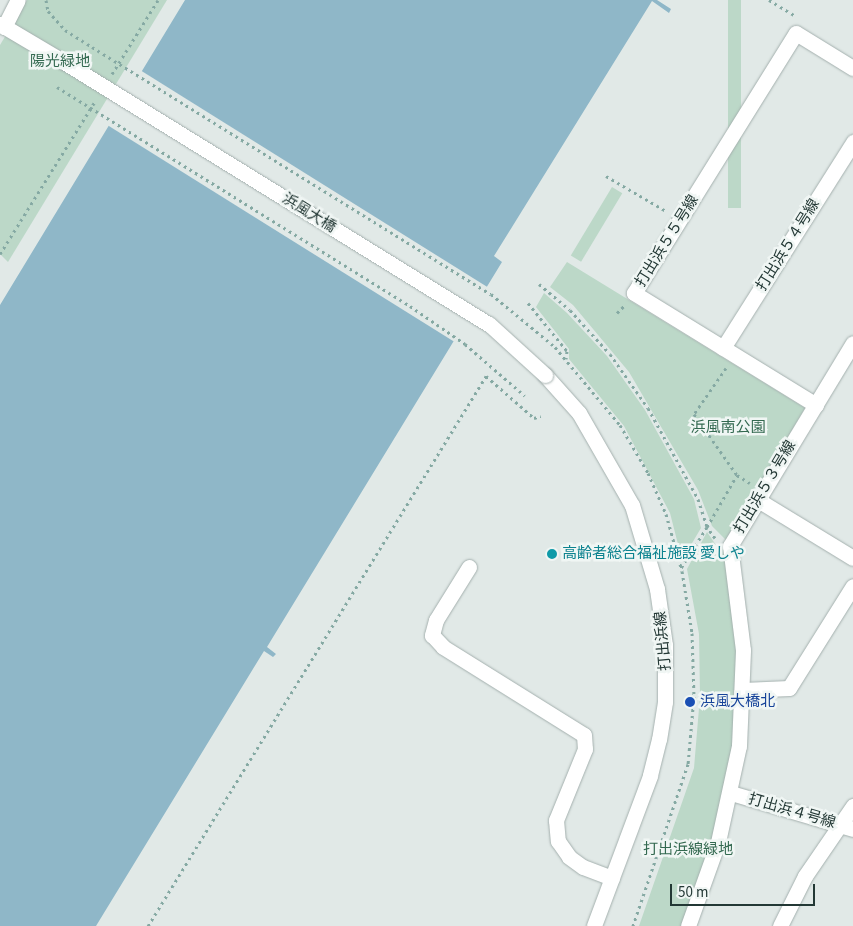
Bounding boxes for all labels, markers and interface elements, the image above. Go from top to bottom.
park label: 陽光緑地 [30,53,90,71]
street label: 浜風大橋 [279,189,339,237]
street label: 打出浜５５号線 [632,192,702,290]
street label: 打出浜５４号線 [753,196,823,294]
park label: 浜風南公園 [691,419,765,437]
street label: 打出浜５３号線 [730,437,800,537]
place label: 高齢者総合福祉施設 愛しや [562,545,745,563]
marker: 高齢者総合福祉施設 愛しや [546,548,558,560]
street label: 打出浜線 [651,610,675,672]
place label: 浜風大橋北 [700,693,775,711]
marker: 浜風大橋北 [684,696,696,708]
street label: 打出浜４号線 [746,790,838,832]
park label: 打出浜線緑地 [643,841,733,859]
scale bar [673,874,818,906]
text: 50 m [678,882,708,903]

